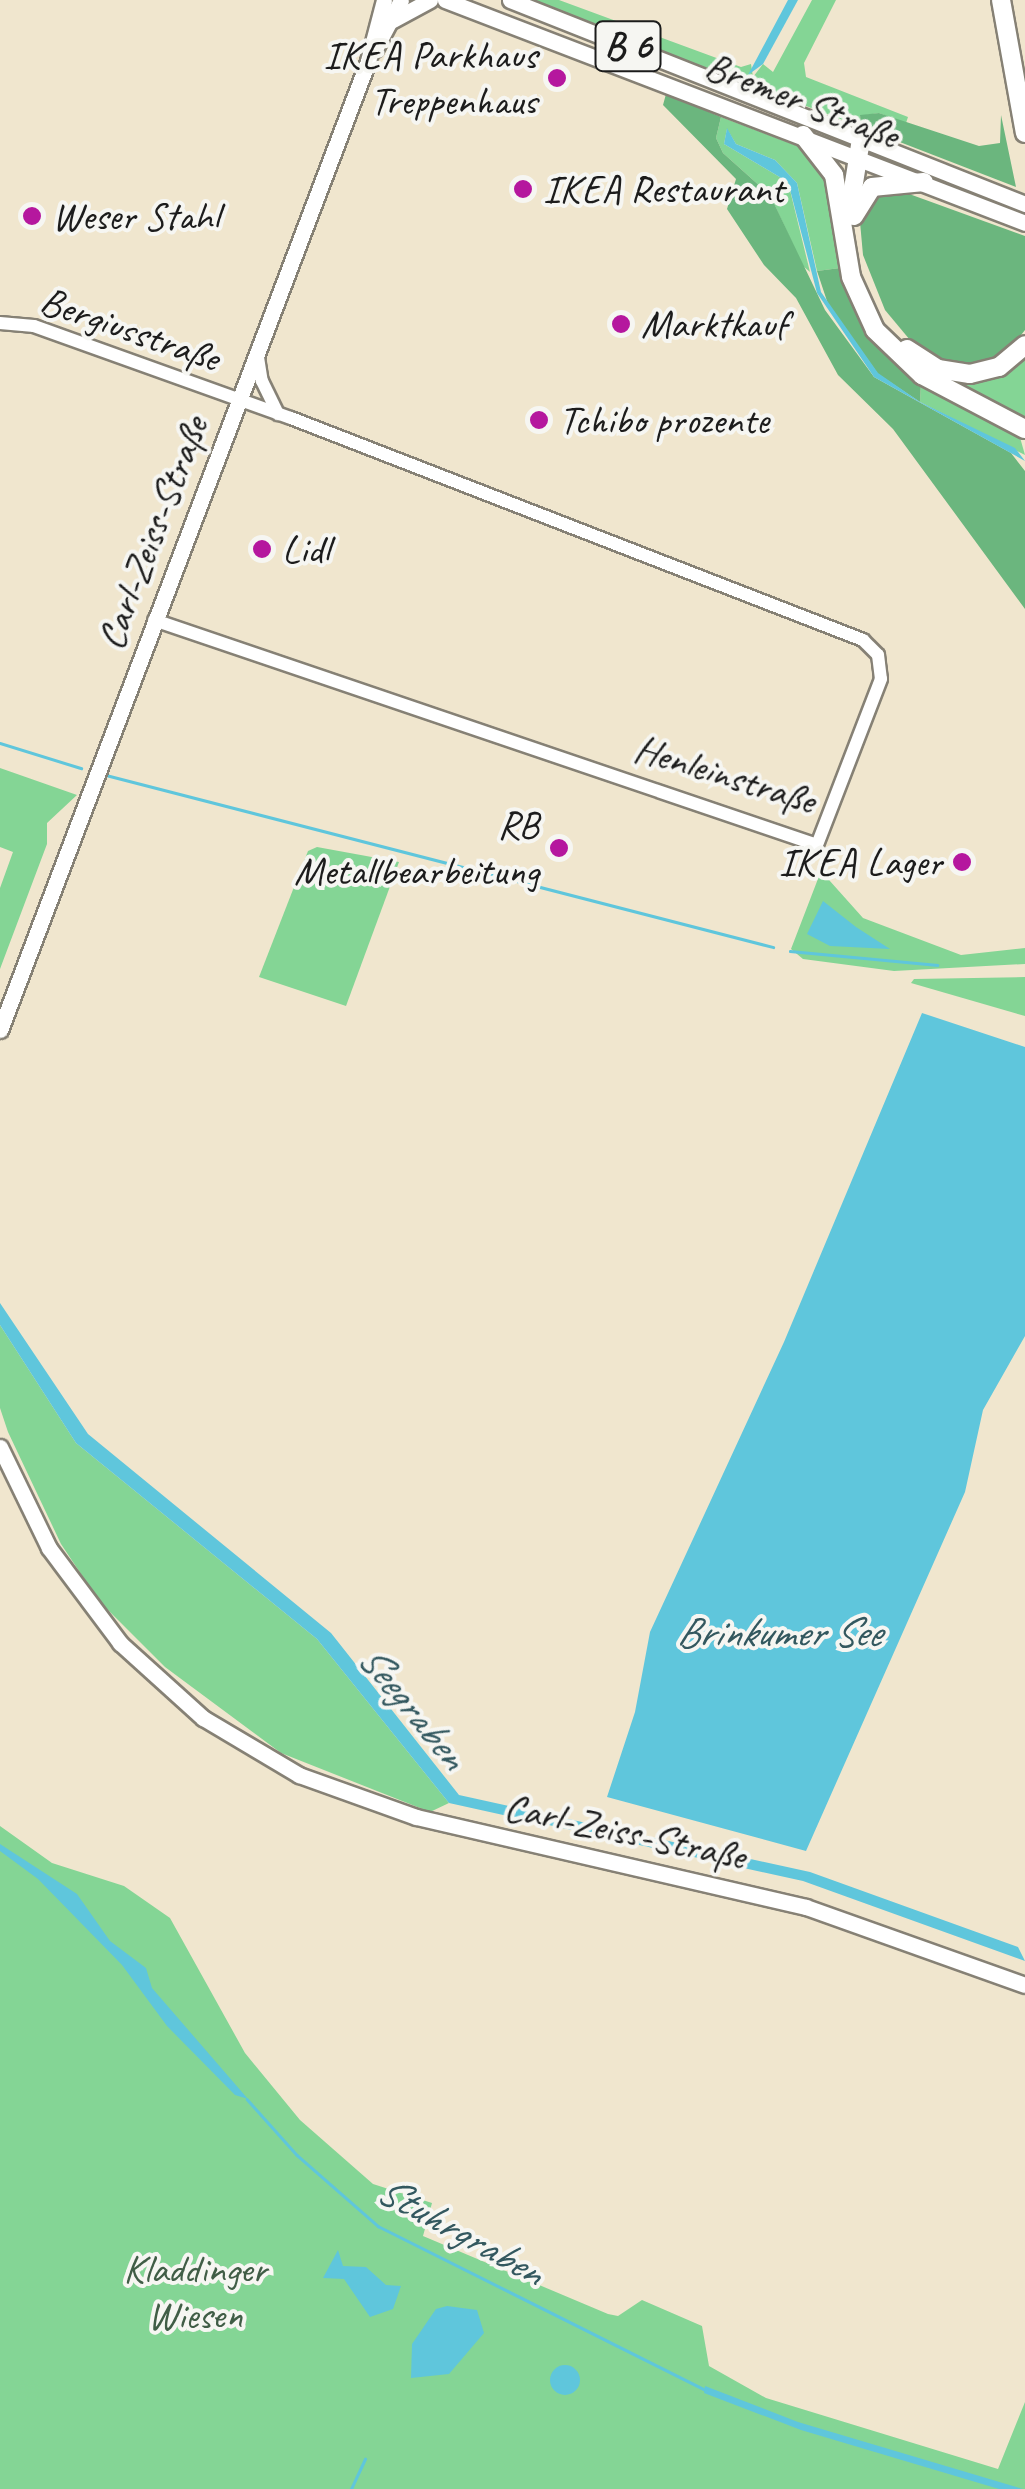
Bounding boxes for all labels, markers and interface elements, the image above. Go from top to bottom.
road number: B 6 [593,13,663,79]
place label: IKEA Parkhaus Treppenhaus [324,31,537,125]
street label: Bremer Straße [698,41,906,159]
marker: IKEA Parkhaus Treppenhaus [546,67,568,89]
place label: IKEA Restaurant [543,165,785,213]
marker: IKEA Restaurant [512,178,534,200]
place label: Weser Stahl [52,192,221,240]
marker: Weser Stahl [21,205,43,227]
street label: Bergiusstraße [34,276,226,382]
place label: Marktkauf [641,300,787,348]
marker: Marktkauf [610,313,632,335]
place label: Tchibo prozente [559,396,769,444]
marker: Tchibo prozente [528,409,550,431]
street label: Carl-Zeiss-Straße [86,410,218,656]
place label: Lidl [282,525,329,573]
marker: Lidl [251,538,273,560]
street label: Henleinstraße [629,724,821,824]
place label: RB Metallbearbeitung [294,801,539,895]
marker: RB Metallbearbeitung [548,837,570,859]
place label: IKEA Lager [779,838,942,886]
marker: IKEA Lager [951,851,973,873]
water label: Brinkumer See [676,1608,880,1658]
water label: Seegraben [347,1635,477,1779]
street label: Carl-Zeiss-Straße [500,1782,750,1880]
water label: Stuhrgraben [368,2165,552,2297]
park label: Kladdinger Wiesen [123,2245,267,2339]

